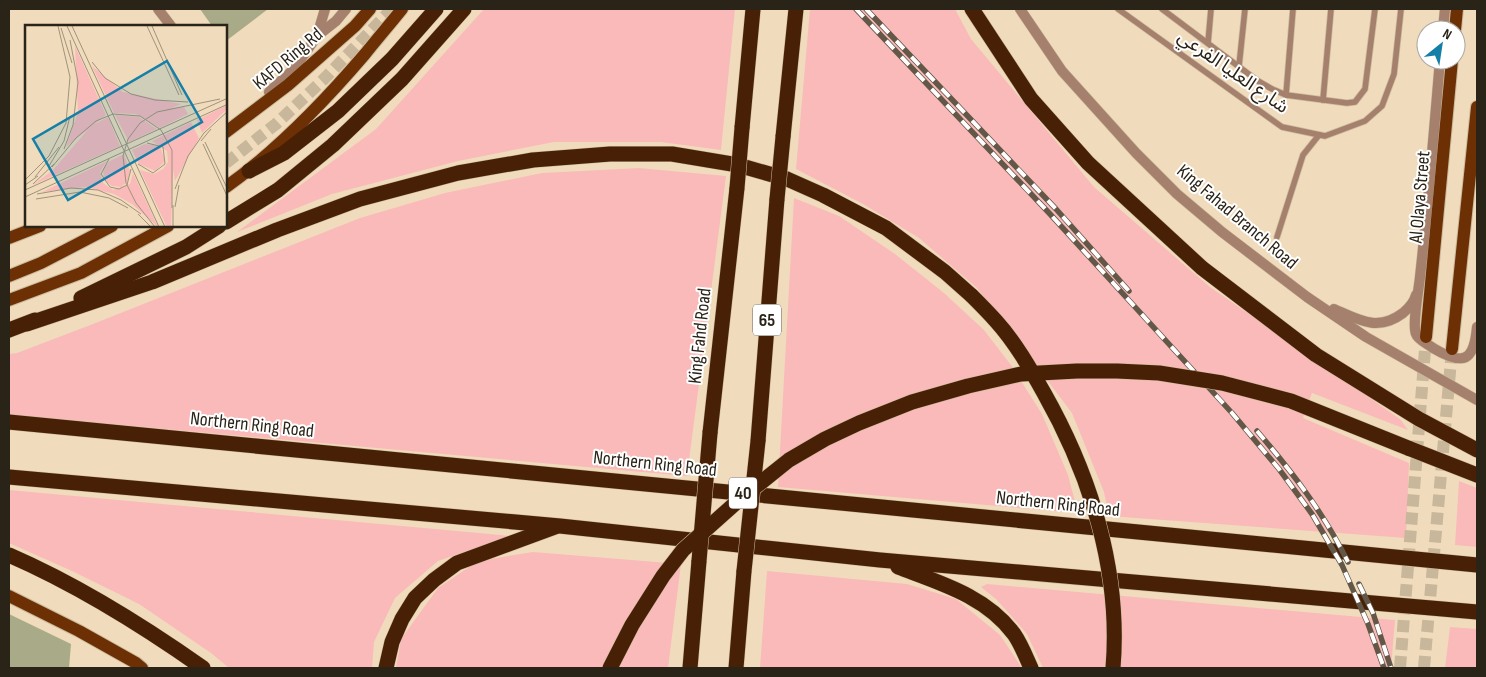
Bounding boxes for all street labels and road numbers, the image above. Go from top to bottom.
street label: KAFD Ring Rd [248,23,328,95]
street label: شارع العليا الفرعي [1172,25,1293,121]
street label: Al Olaya Street [1404,150,1436,245]
street label: King Fahad Branch Road [1172,160,1302,274]
street label: King Fahd Road [684,287,716,385]
road number: 65 [753,304,781,336]
street label: Northern Ring Road [189,407,315,443]
street label: Northern Ring Road [592,446,718,482]
road number: 40 [729,478,757,508]
street label: Northern Ring Road [995,486,1121,522]

